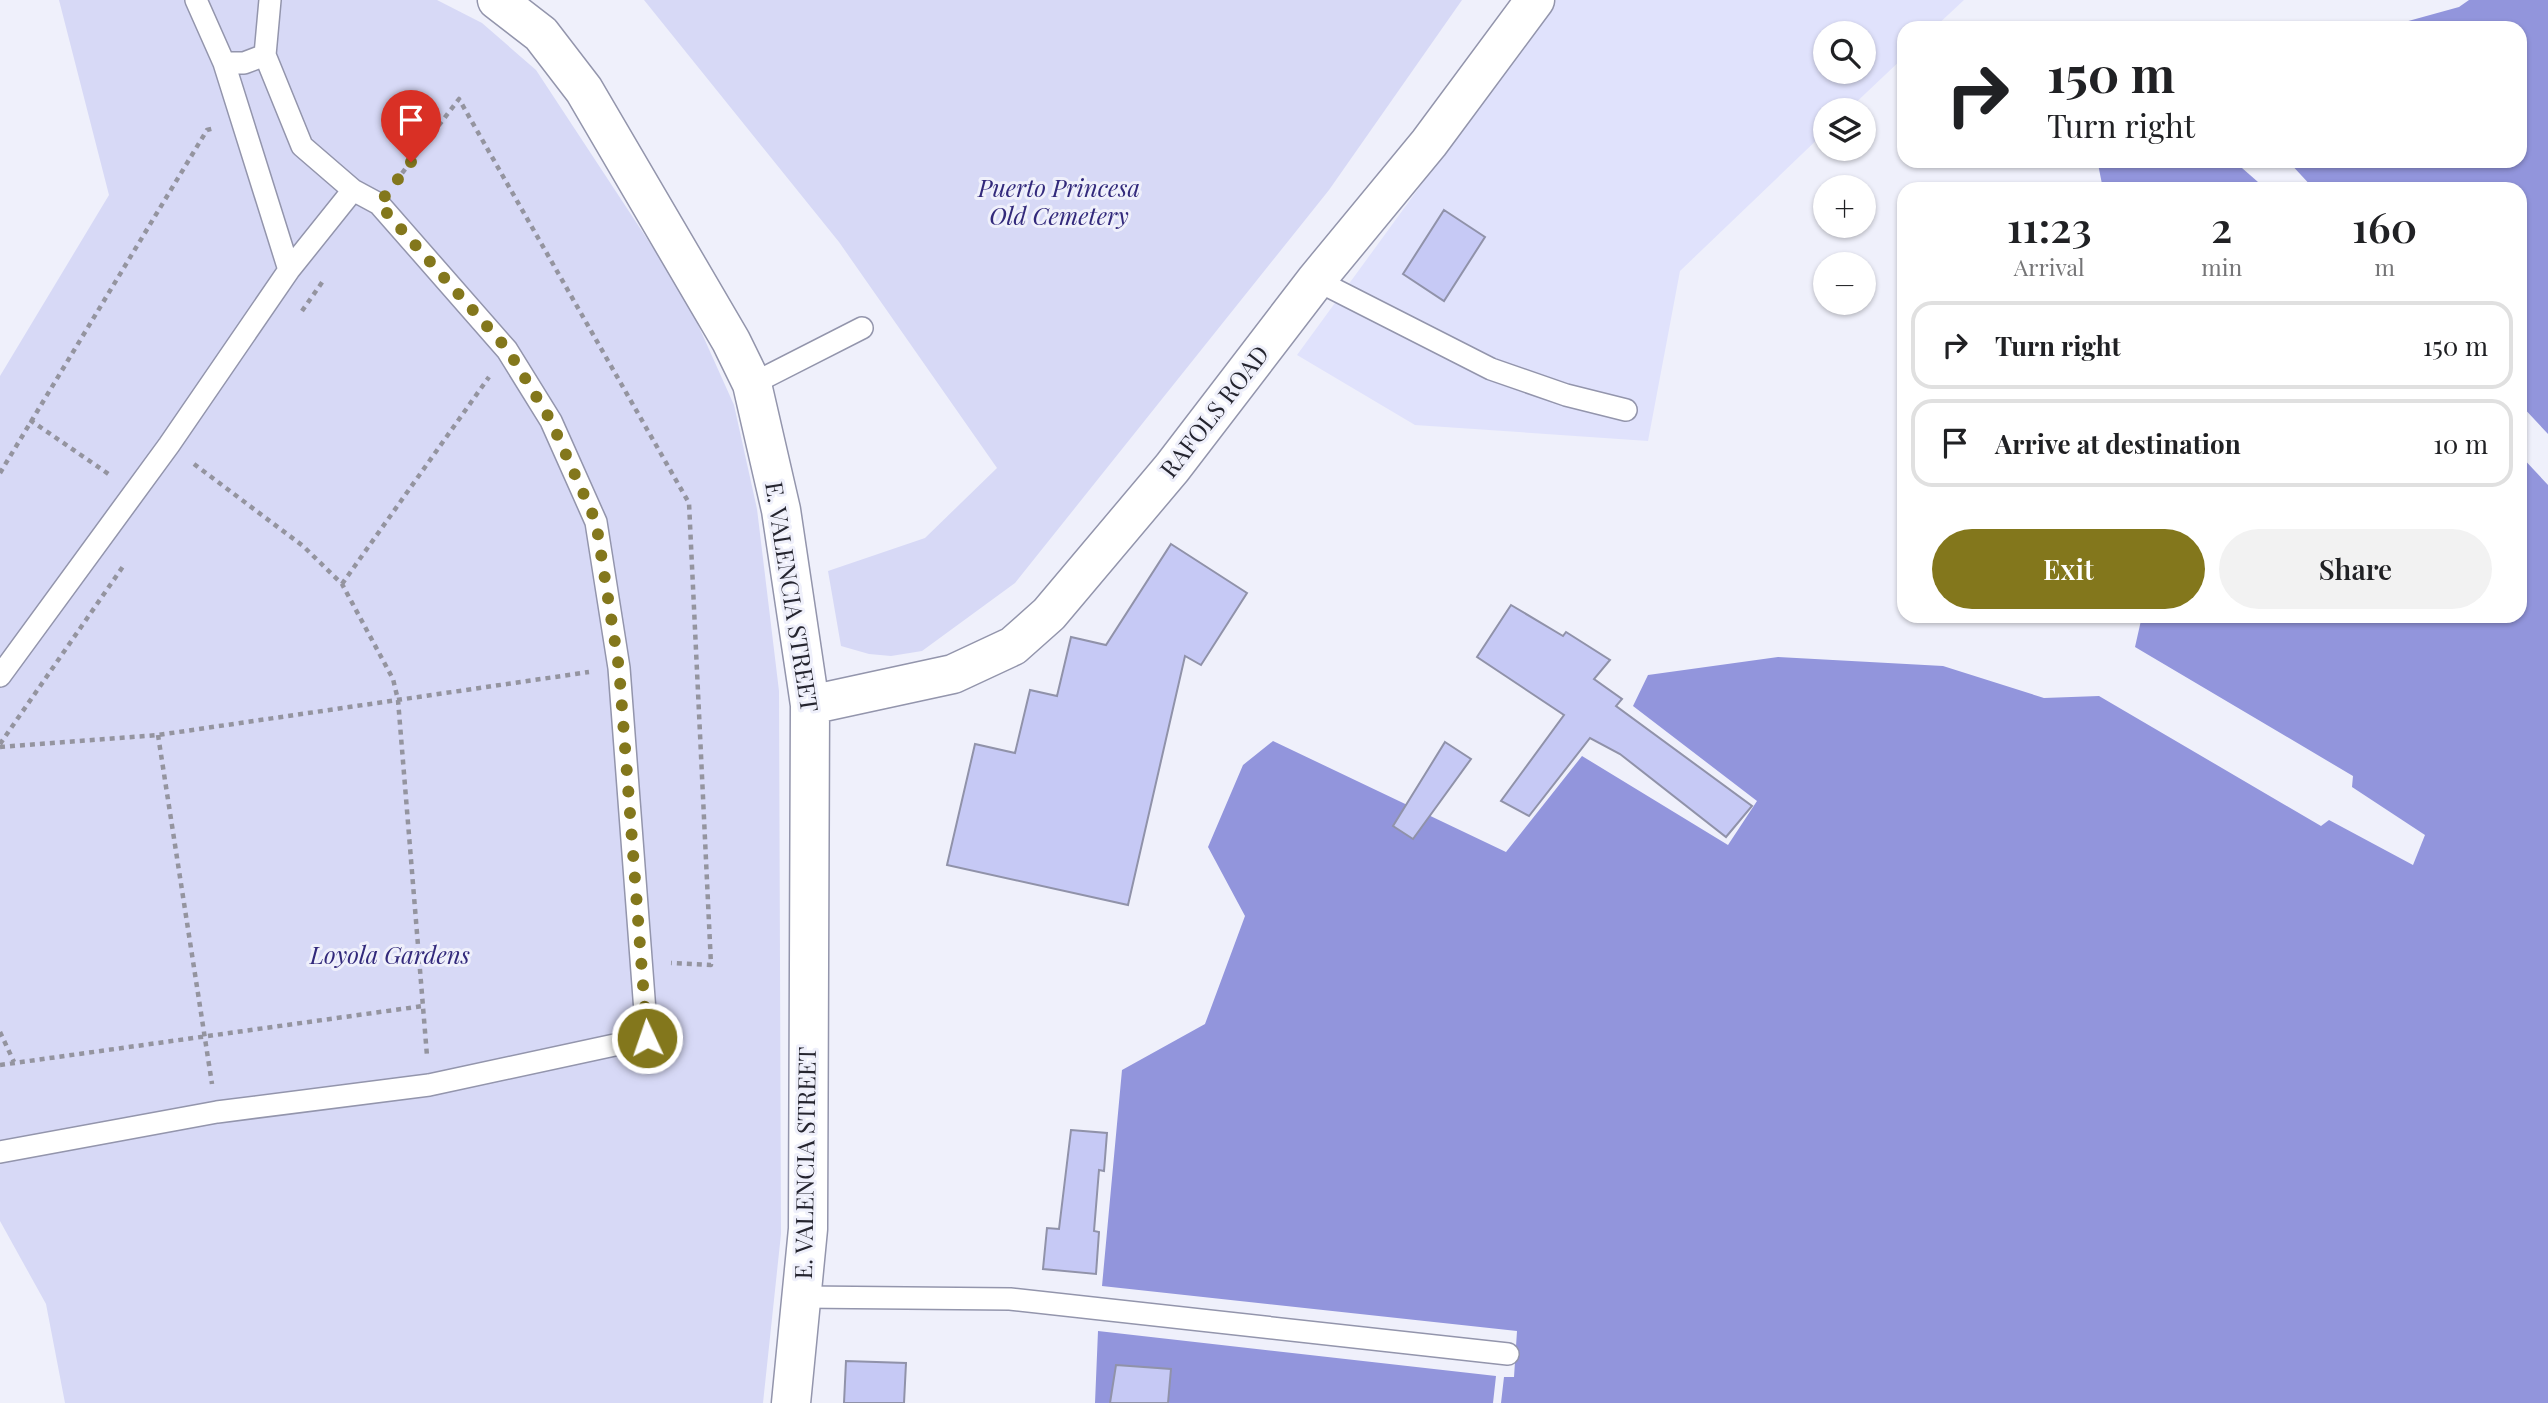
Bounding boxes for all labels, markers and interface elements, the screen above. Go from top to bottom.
map controls [1813,21,1876,315]
button: search [1813,21,1876,84]
text: 150 m [2047,40,2175,105]
icon: right [1932,49,2023,140]
pin [381,90,441,162]
button: layers [1813,98,1876,161]
icon: arrive [392,101,430,139]
text: Turn right [2047,103,2195,146]
park label: Puerto Princesa Old Cemetery [977,171,1140,231]
button: + [1813,175,1876,238]
text: 11:23 [2007,198,2092,254]
text: 2 [2211,198,2233,254]
text: 160 [2352,198,2417,254]
text: Arrival [2014,251,2085,282]
text: min [2201,251,2242,282]
text: m [2374,251,2395,282]
button: − [1813,252,1876,315]
icon: right [1936,326,1974,364]
text: Turn right [1995,328,2121,363]
text: 150 m [2423,328,2488,363]
street label: RAFOLS ROAD [1152,338,1275,483]
icon: arrive [1936,424,1974,462]
text: Arrive at destination [1995,426,2241,461]
text: 10 m [2433,426,2488,461]
street label: E. VALENCIA STREET [759,479,827,714]
button: Exit [1932,529,2205,609]
button: Share [2219,529,2492,609]
park label: Loyola Gardens [309,938,470,970]
position arrow [610,1001,684,1075]
street label: E. VALENCIA STREET [786,1046,822,1280]

